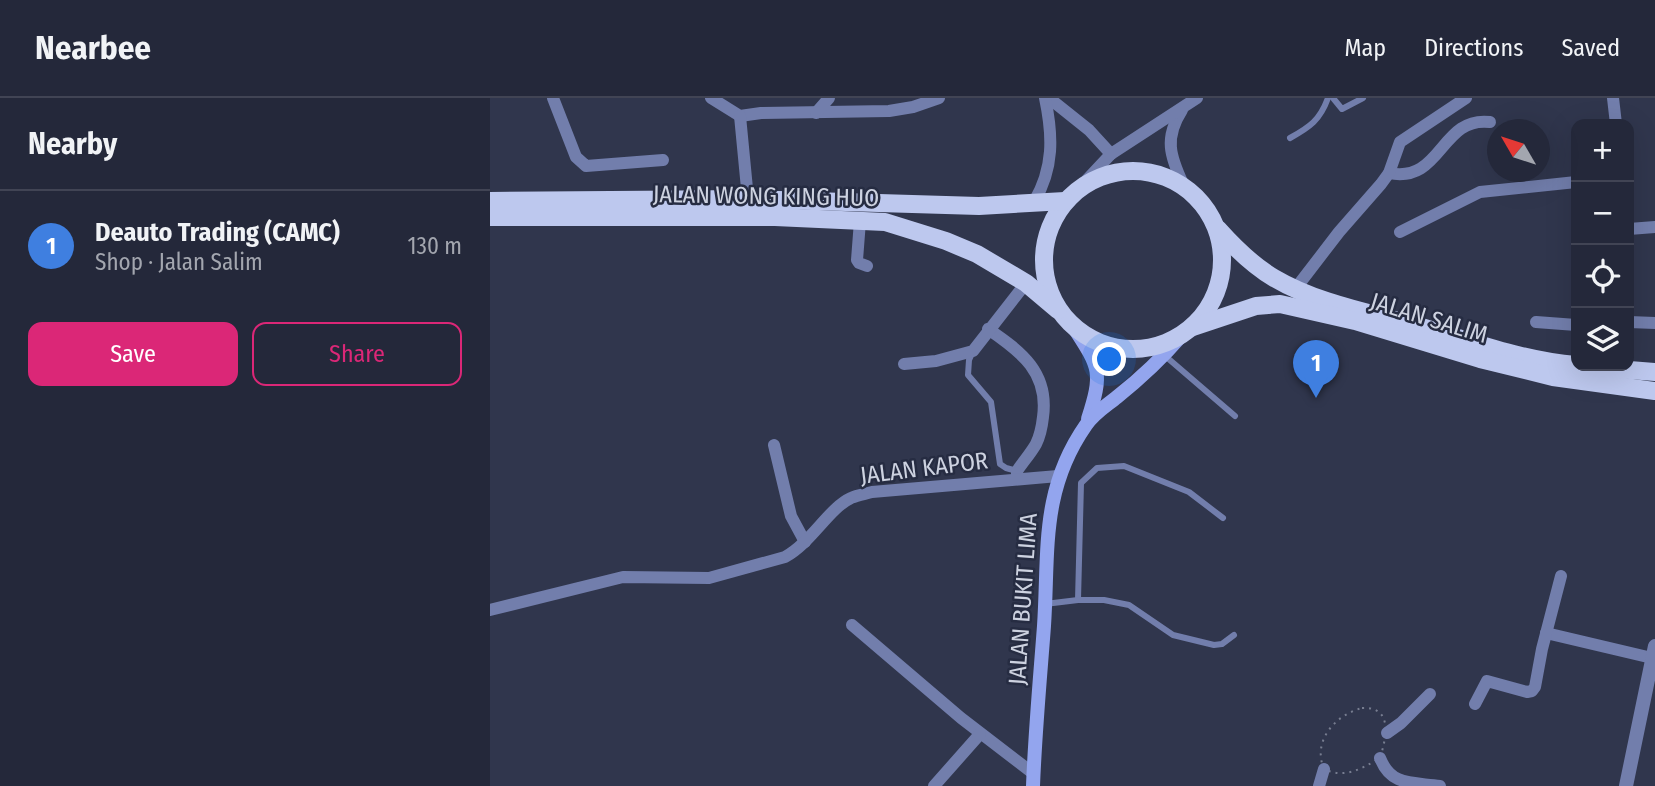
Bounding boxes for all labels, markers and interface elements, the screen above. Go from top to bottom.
text: Nearbee [35,28,151,68]
text: Map [1345,34,1386,62]
text: Directions [1424,34,1523,62]
text: Saved [1561,34,1620,62]
north arrow [1487,119,1550,182]
map controls [1571,119,1634,371]
button: + [1571,119,1634,182]
text: Nearby [28,126,117,162]
street label: JALAN WONG KING HUO [653,180,879,212]
button: − [1571,182,1634,245]
text: Deauto Trading (CAMC) [95,217,340,248]
text: 1 [46,232,56,260]
text: 130 m [408,232,462,260]
button: locate [1571,245,1634,308]
text: Shop · Jalan Salim [95,248,263,276]
street label: JALAN SALIM [1367,287,1491,349]
button: layers [1571,308,1634,371]
button: Save [28,322,238,386]
button: Share [252,322,462,386]
pin: 1 [1293,340,1339,398]
your location [1092,342,1126,376]
street label: JALAN KAPOR [858,446,990,490]
street label: JALAN BUKIT LIMA [1003,512,1043,686]

